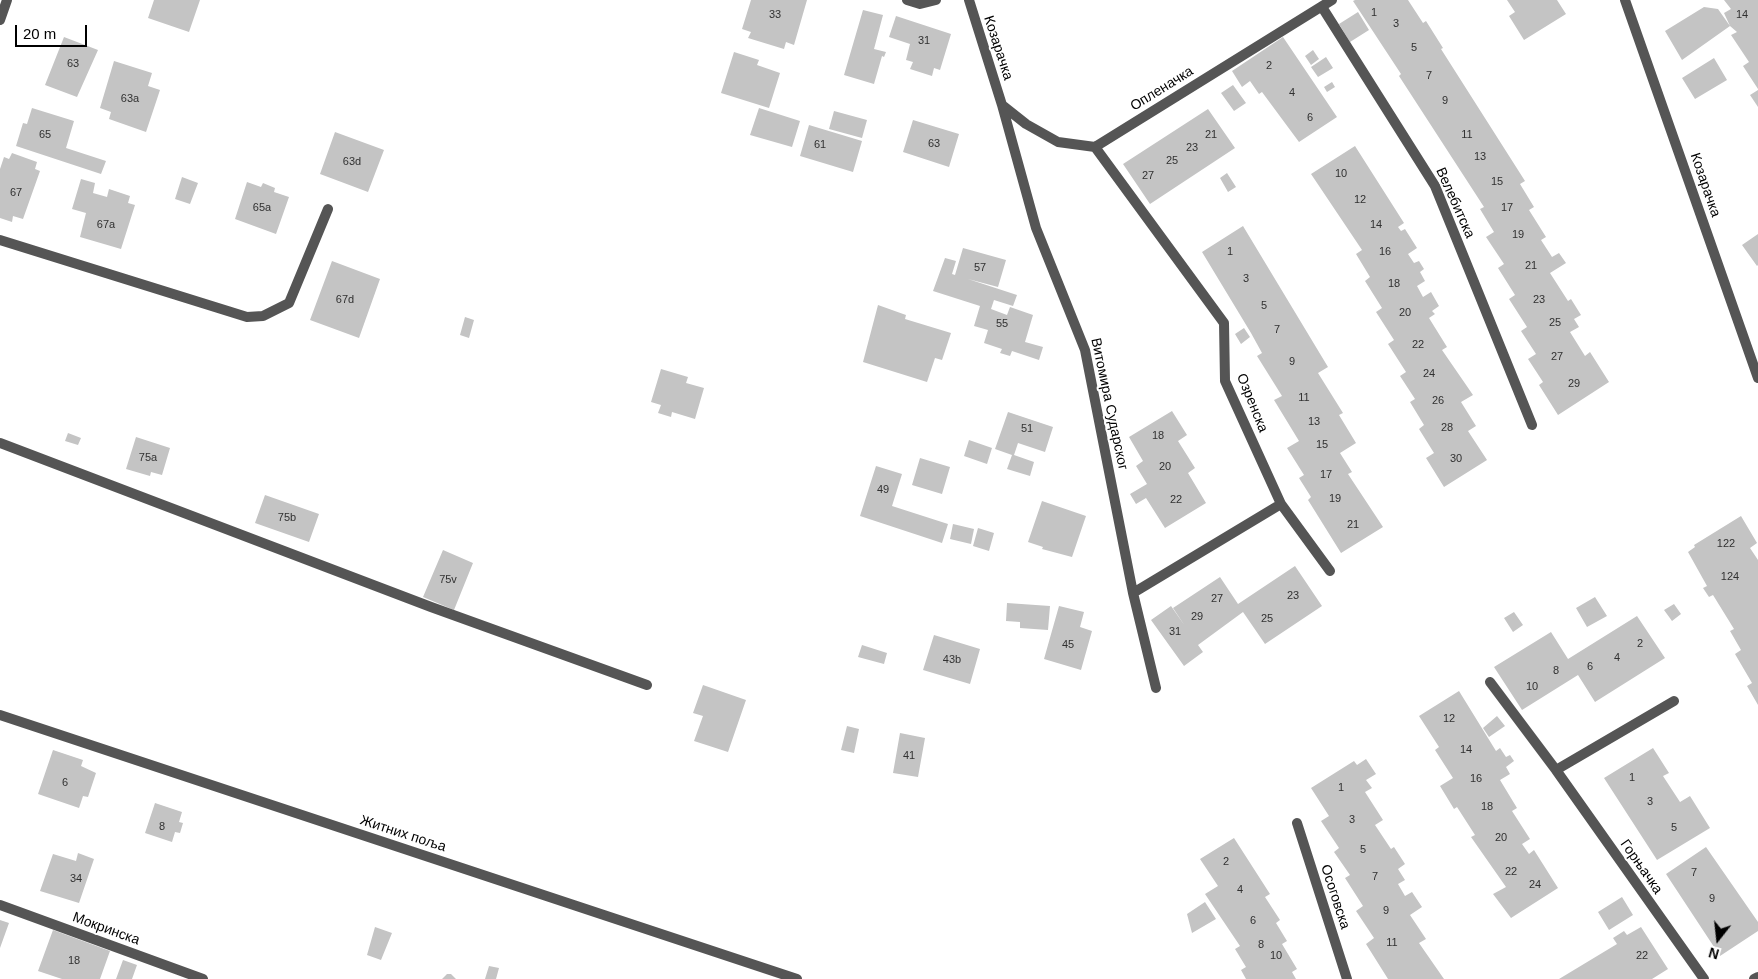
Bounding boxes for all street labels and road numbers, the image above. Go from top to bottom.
street label: Козарачка [980,14,1016,82]
street label: Опленачка [1127,63,1197,115]
street label: Козарачка [1686,151,1724,219]
street label: Велебитска [1432,165,1478,241]
street label: Витомира Сударског [1087,336,1131,472]
street label: Озренска [1233,371,1271,435]
street label: Житних поља [358,812,448,856]
street label: Горњачка [1616,837,1666,897]
street label: Осоговска [1317,863,1353,931]
street label: Мокринска [70,909,142,949]

